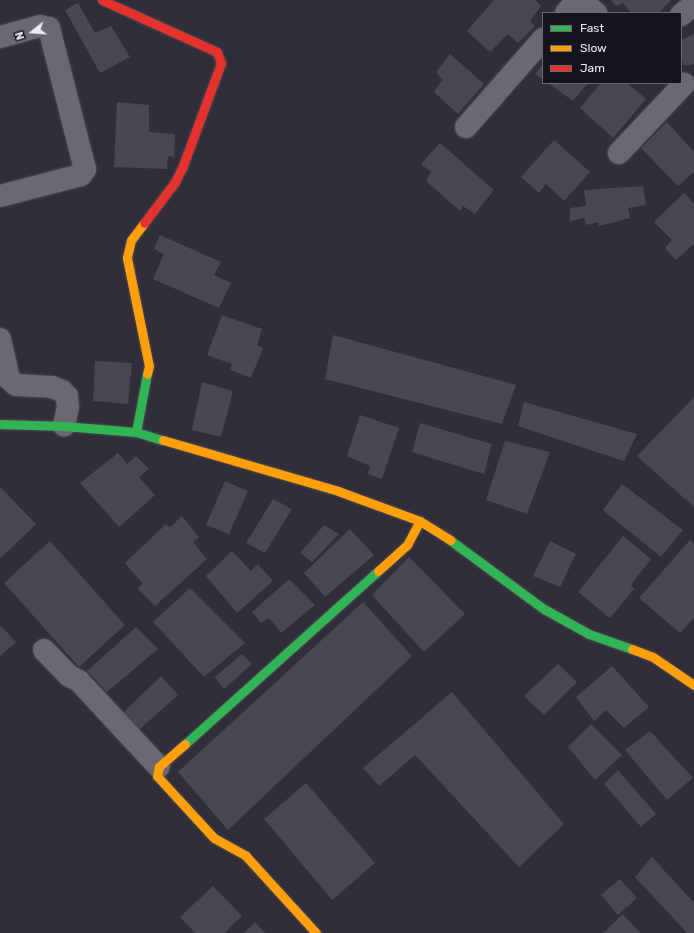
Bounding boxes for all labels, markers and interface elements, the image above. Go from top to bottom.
north arrow [12,12,52,52]
legend [542,12,682,84]
text: Fast [580,21,604,35]
text: N [13,30,27,41]
text: Slow [580,41,607,55]
text: Jam [580,61,605,75]

